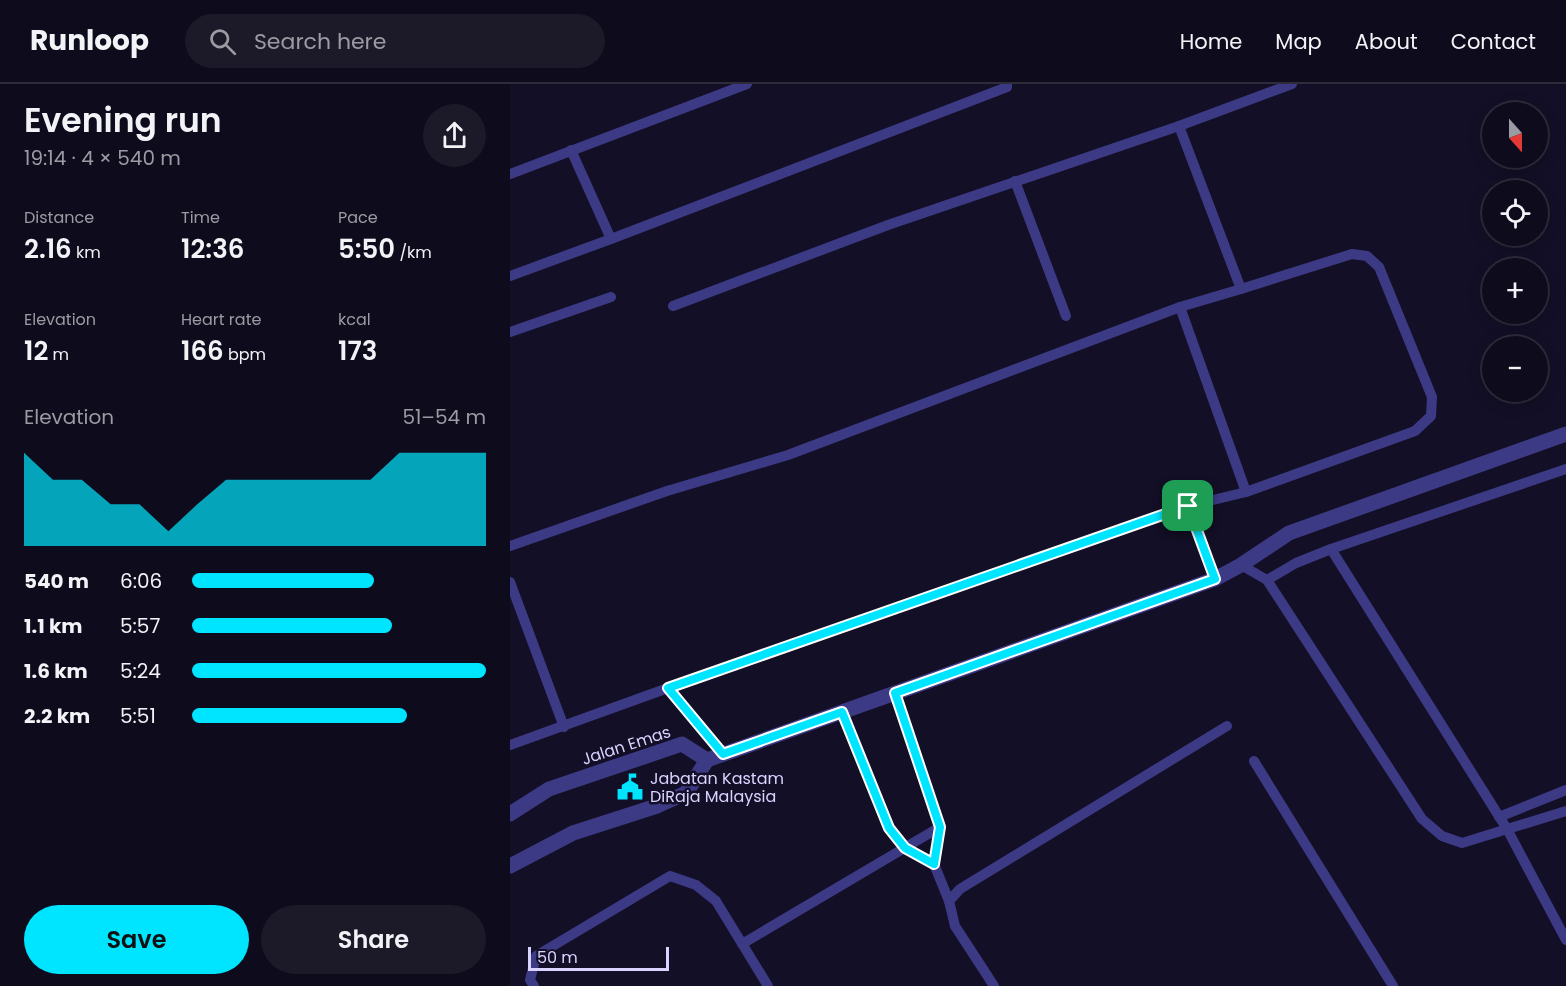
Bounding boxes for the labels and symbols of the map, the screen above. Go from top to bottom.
north arrow [1482,102,1548,168]
pin [1162,480,1213,531]
street label: Jalan Emas [579,720,674,771]
place label: Jabatan Kastam DiRaja Malaysia [650,767,784,808]
public building icon: Jabatan Kastam DiRaja Malaysia [615,772,645,802]
scale bar [528,944,669,972]

